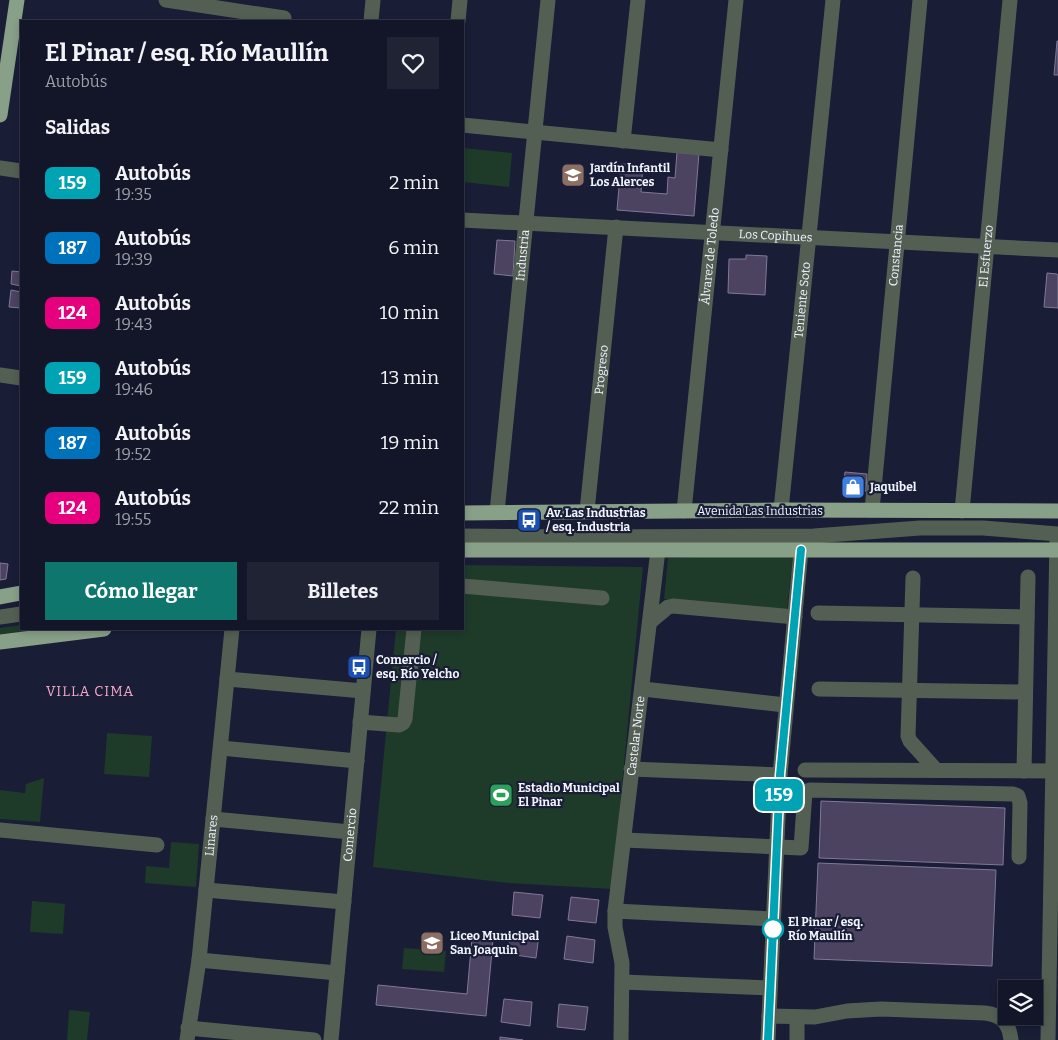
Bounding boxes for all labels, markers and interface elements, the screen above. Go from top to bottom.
button: heart [387,37,439,89]
text: El Pinar / esq. Río Maullín [45,39,328,67]
text: Autobús [45,72,107,91]
text: Salidas [45,116,110,139]
place label: Jardín Infantil Los Alerces [589,161,670,189]
text: Autobús [115,162,191,185]
school or university icon: Jardín Infantil Los Alerces [560,162,586,188]
text: 2 min [389,171,439,194]
text: 159 [58,172,87,194]
text: 19:35 [115,185,152,204]
street label: Álvarez de Toledo [697,207,722,306]
street label: Constancia [886,223,906,287]
street label: El Esfuerzo [976,224,996,288]
text: Autobús [115,227,191,250]
street label: Los Copihues [738,227,813,245]
street label: Industria [513,228,532,282]
text: 6 min [388,236,439,259]
text: 187 [58,237,87,259]
text: 19:39 [115,250,153,269]
street label: Teniente Soto [792,261,813,339]
text: Autobús [115,292,191,315]
text: 10 min [379,301,439,324]
text: 124 [58,302,87,324]
text: 19:43 [115,315,153,334]
street label: Progreso [592,344,611,395]
text: Autobús [115,357,191,380]
text: 13 min [381,366,439,389]
text: 159 [58,367,87,389]
text: 19:46 [115,380,153,399]
text: Autobús [115,422,191,445]
text: 19 min [381,431,439,454]
text: 187 [58,432,87,454]
text: 19:52 [115,445,151,464]
shop icon: Jaquibel [840,474,866,500]
place label: Jaquibel [869,480,917,494]
text: Autobús [115,487,191,510]
text: 22 min [379,496,439,519]
text: 124 [58,497,87,519]
street label: Avenida Las Industrias [697,504,823,518]
place label: Av. Las Industrias / esq. Industria [545,506,646,534]
bus stop icon: Av. Las Industrias / esq. Industria [516,507,542,533]
text: 19:55 [115,510,151,529]
button: Cómo llegar [45,562,237,620]
button: Billetes [247,562,439,620]
place label: Comercio / esq. Río Yelcho [376,653,459,681]
bus stop icon: Comercio / esq. Río Yelcho [346,654,372,680]
district label: VILLA CIMA [46,683,134,700]
street label: Castelar Norte [624,695,648,777]
line badge: 159 [750,779,808,811]
place label: Estadio Municipal El Pinar [518,781,620,809]
sports icon: Estadio Municipal El Pinar [488,782,514,808]
text: 159 [765,784,793,806]
street label: Comercio [341,807,359,862]
street label: Linares [202,814,220,857]
place label: El Pinar / esq. Río Maullín [788,915,863,943]
marker: El Pinar / esq. Río Maullín [762,918,784,940]
place label: Liceo Municipal San Joaquin [450,929,540,957]
school or university icon: Liceo Municipal San Joaquin [419,930,445,956]
map controls [998,980,1043,1025]
button: layers [998,980,1043,1025]

